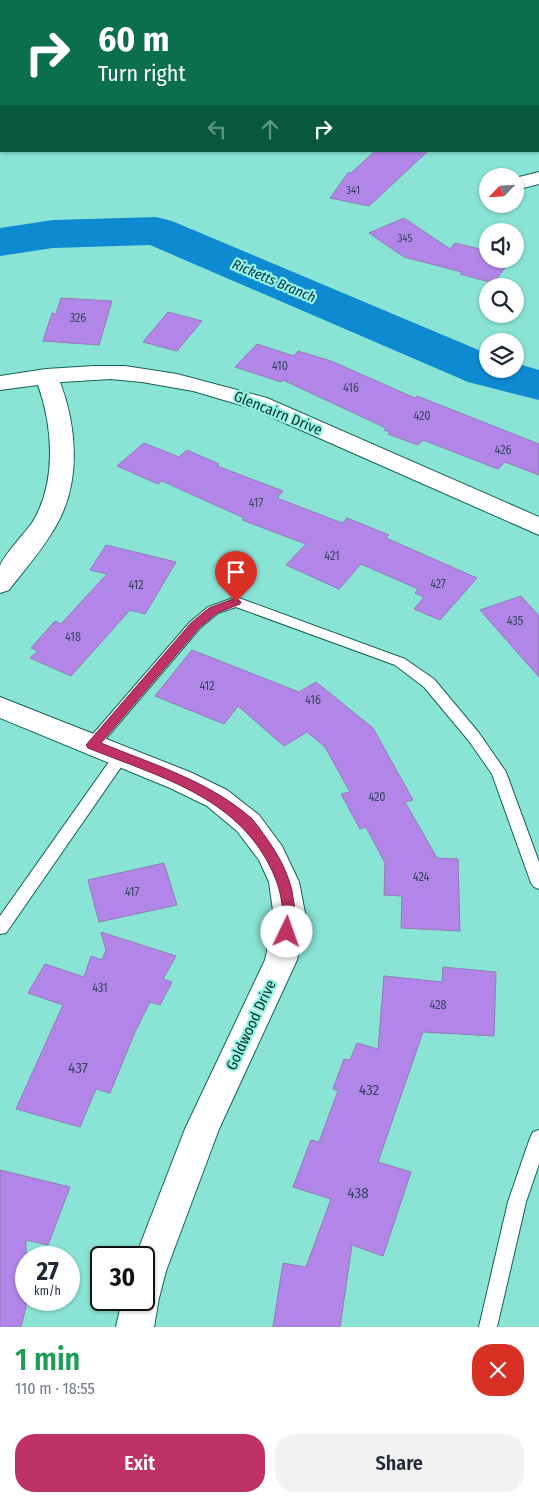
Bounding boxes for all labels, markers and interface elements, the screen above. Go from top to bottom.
text: 60 m [98,18,169,60]
icon: right [15,20,80,85]
text: Turn right [98,60,186,87]
icon: left [203,115,231,143]
icon: ahead [256,115,284,143]
icon: right [309,115,337,143]
north arrow [479,168,524,212]
map controls [479,168,524,378]
house number: 341 [346,184,360,197]
button: sound [479,223,524,268]
house number: 345 [397,232,413,245]
water label: Ricketts Branch [230,256,318,306]
button: search [479,278,524,323]
house number: 326 [70,311,86,325]
button: layers [479,333,524,378]
house number: 410 [272,359,288,373]
house number: 416 [343,381,359,395]
street label: Glencairn Drive [231,387,325,439]
house number: 420 [413,409,431,423]
house number: 426 [495,443,511,457]
house number: 417 [249,496,263,510]
house number: 421 [324,549,340,563]
pin [215,551,257,602]
icon: arrive [222,558,250,586]
house number: 427 [430,577,446,591]
house number: 412 [128,578,144,592]
house number: 435 [507,614,524,628]
house number: 418 [65,630,81,644]
house number: 412 [199,679,215,693]
house number: 416 [305,693,321,707]
house number: 420 [368,790,386,804]
house number: 424 [413,870,429,884]
house number: 417 [125,885,139,899]
position arrow [260,905,312,957]
street label: Goldwood Drive [222,977,280,1073]
house number: 431 [92,981,108,995]
house number: 428 [430,998,446,1012]
house number: 437 [68,1059,88,1077]
house number: 432 [359,1081,380,1099]
house number: 438 [347,1184,369,1202]
speed limit sign: 30 [90,1246,155,1311]
text: 27 [36,1257,59,1287]
text: km/h [34,1284,61,1298]
text: 1 min [15,1342,80,1378]
button: close [472,1344,524,1396]
text: 110 m · 18:55 [15,1379,95,1398]
button: Exit [15,1434,265,1492]
button: Share [275,1434,524,1492]

